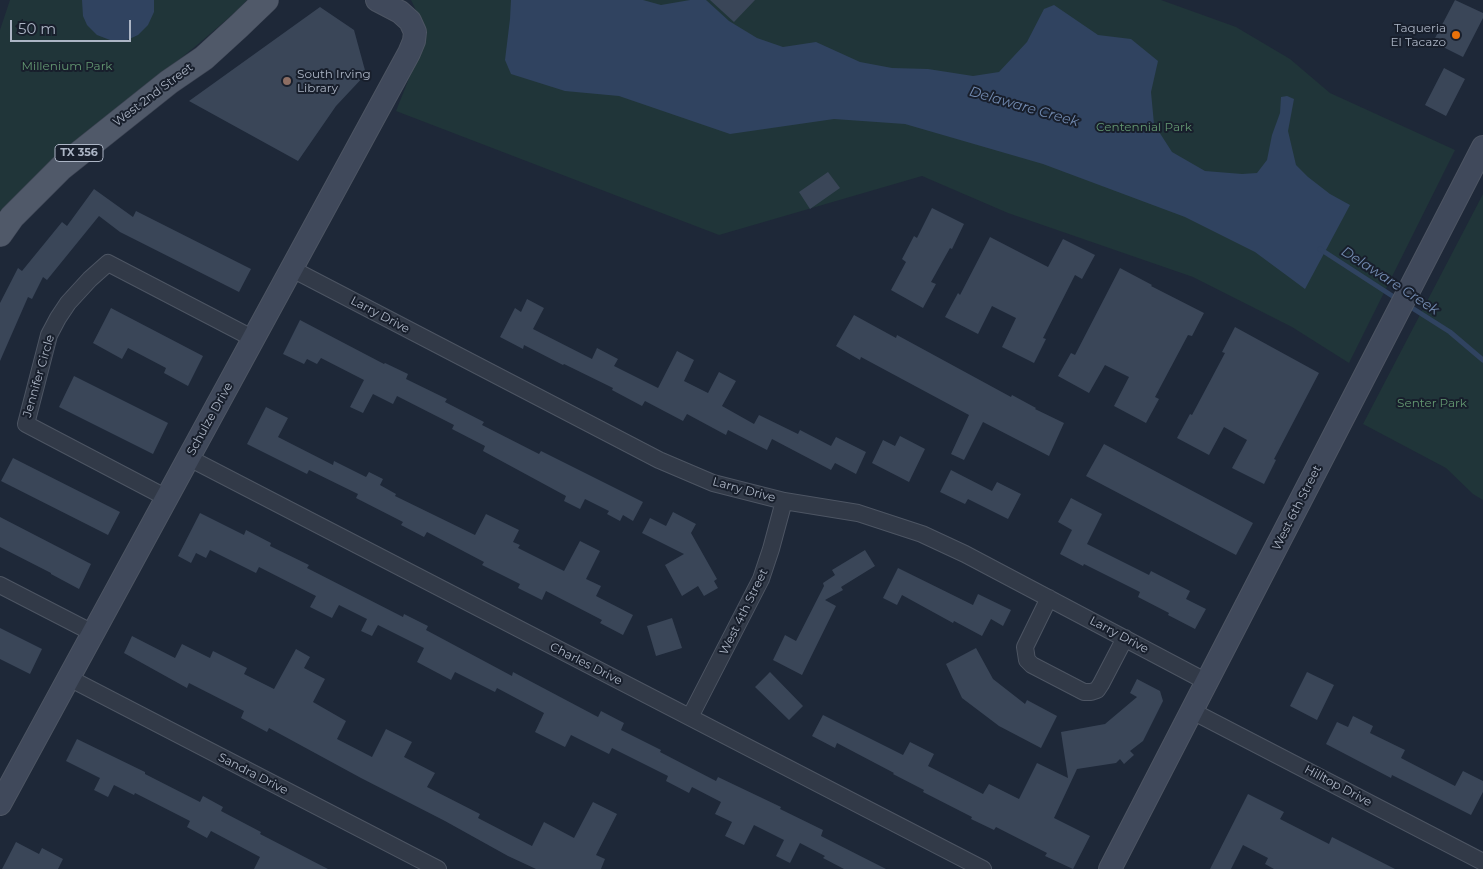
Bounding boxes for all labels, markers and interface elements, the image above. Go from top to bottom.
scale bar [12,10,134,42]
text: 50 m [18,19,56,38]
place label: Taqueria El Tacazo [1391,21,1446,49]
marker: Taqueria El Tacazo [1450,29,1462,41]
park label: Millenium Park [21,59,113,73]
street label: West 2nd Street [110,60,196,130]
place label: South Irving Library [297,67,371,95]
marker: South Irving Library [281,75,293,87]
water label: Delaware Creek [967,83,1081,131]
park label: Centennial Park [1096,120,1192,134]
road number: TX 356 [55,144,103,162]
water label: Delaware Creek [1338,243,1442,319]
street label: Larry Drive [348,293,412,337]
street label: Jennifer Circle [20,333,58,419]
street label: Schulze Drive [184,380,236,458]
park label: Senter Park [1397,396,1467,410]
street label: West 6th Street [1269,463,1325,553]
street label: Larry Drive [711,475,777,505]
street label: West 4th Street [717,567,771,657]
street label: Larry Drive [1087,613,1151,657]
street label: Charles Drive [547,640,625,688]
street label: Sandra Drive [216,750,290,798]
street label: Hilltop Drive [1302,762,1374,810]

